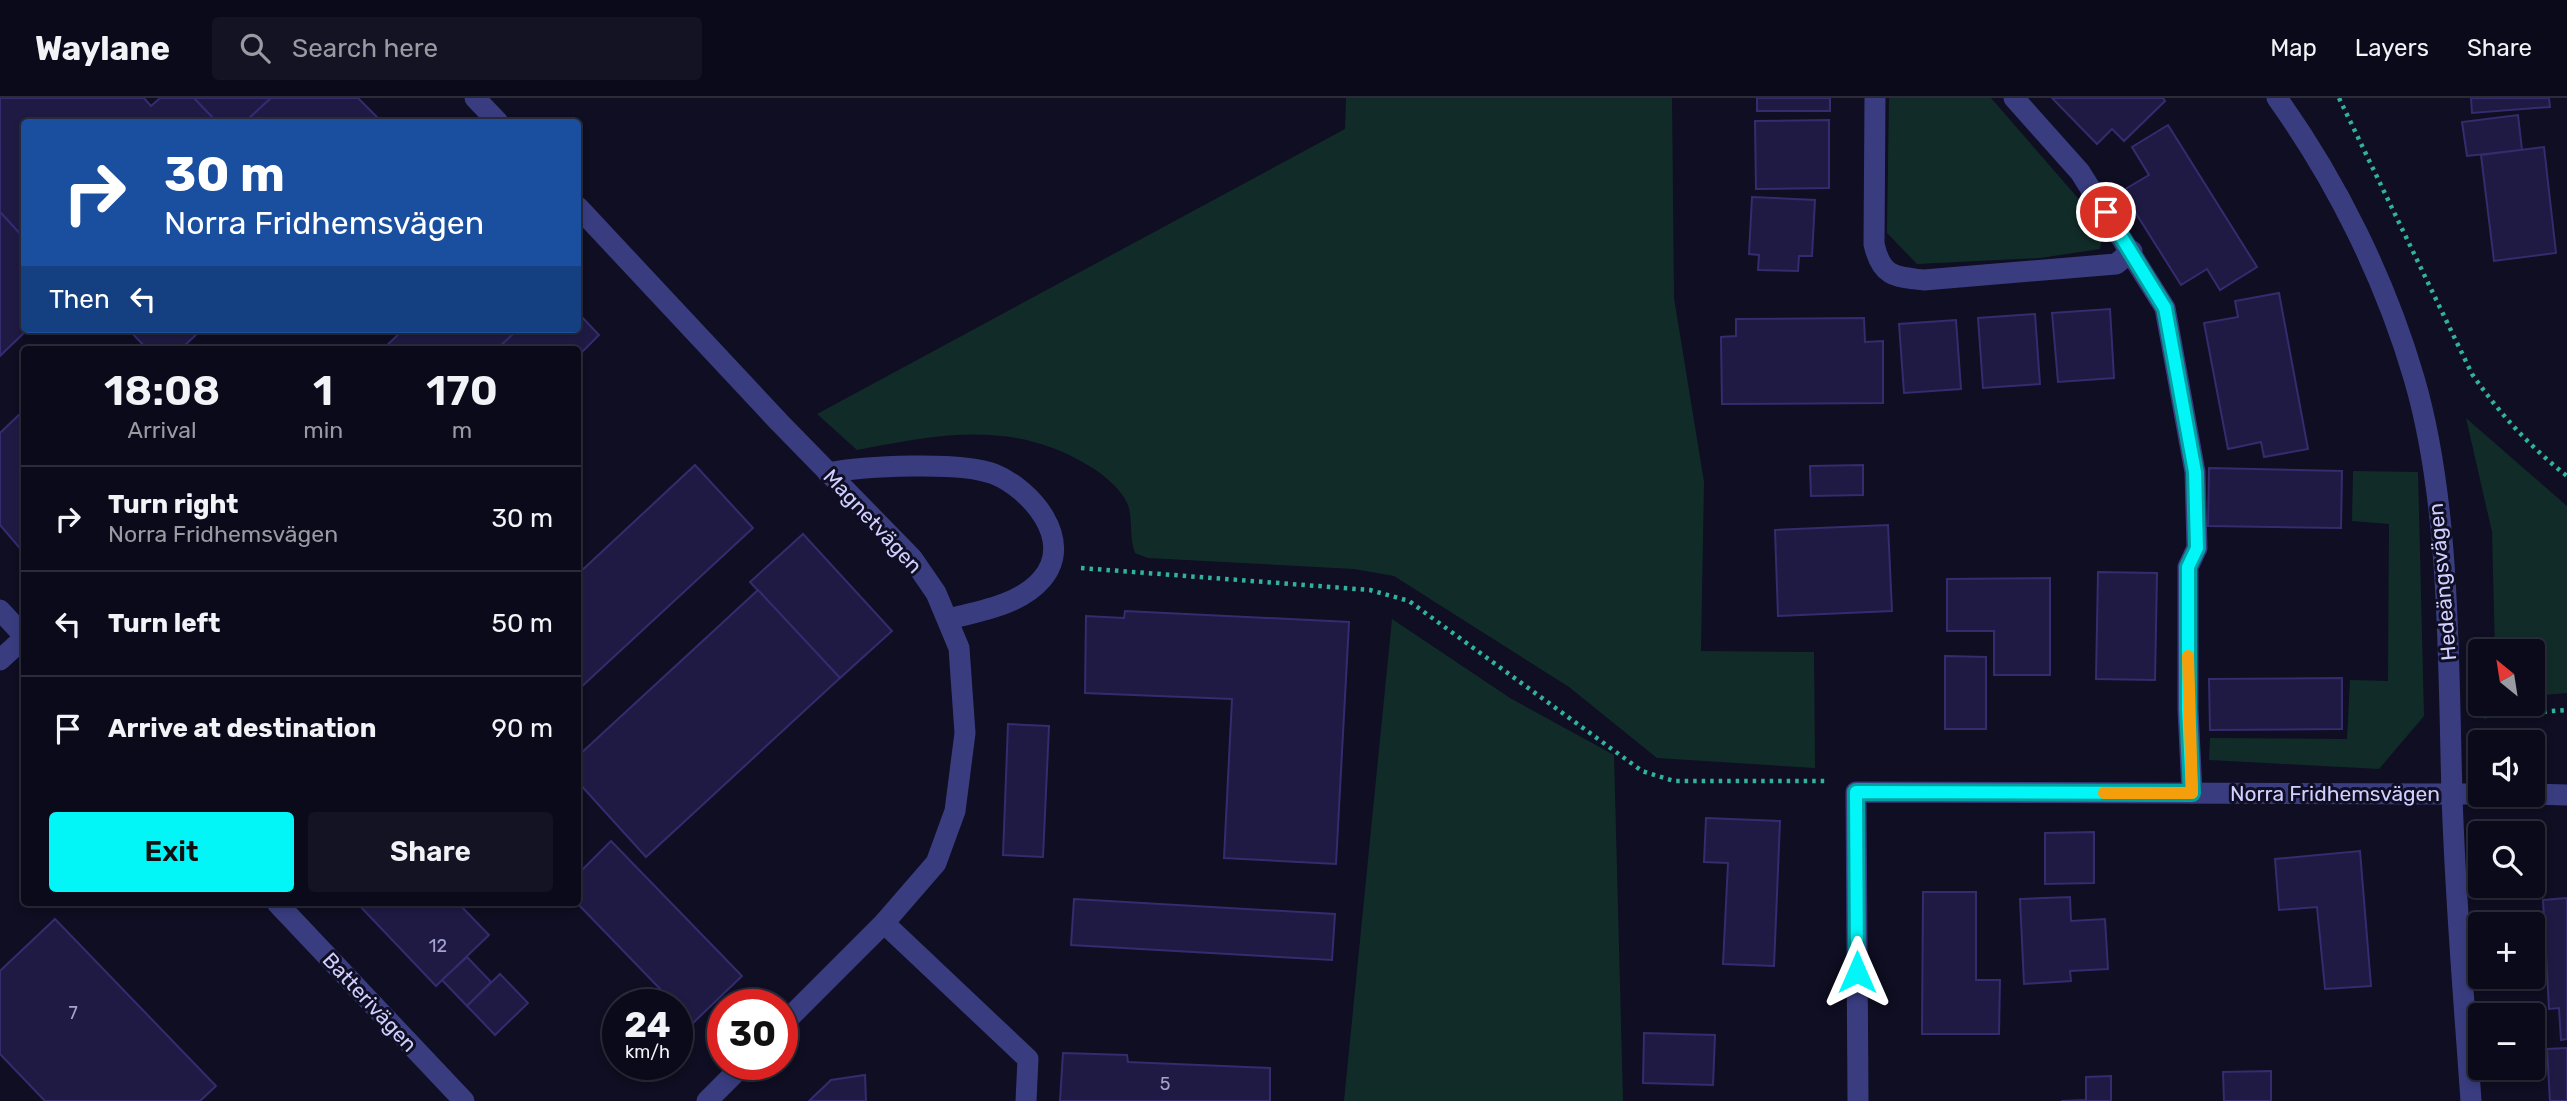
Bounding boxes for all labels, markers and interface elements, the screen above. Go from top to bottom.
search box [212,17,702,80]
text: Waylane [35,29,170,68]
icon: search [236,29,274,67]
text: Search here [292,33,438,64]
text: Map [2270,34,2317,62]
text: Layers [2355,34,2429,62]
text: Share [2467,34,2532,62]
text: 30 m [164,145,285,203]
icon: right [49,147,140,238]
pin [2076,182,2136,242]
icon: arrive [2087,193,2125,231]
text: Norra Fridhemsvägen [164,204,484,242]
icon: left [124,280,162,318]
text: Then [49,284,110,315]
text: 18:08 [104,366,220,416]
text: 1 [313,366,333,416]
text: 170 [426,366,498,416]
text: Arrival [128,416,197,444]
text: min [303,416,343,444]
text: m [452,416,472,444]
street label: Magnetvägen [818,464,928,578]
text: Turn right [108,489,238,520]
icon: right [49,500,87,538]
street label: Hedeängsvägen [2423,502,2461,662]
text: 30 m [491,503,553,534]
text: Norra Fridhemsvägen [108,520,338,548]
icon: left [49,605,87,643]
text: Turn left [108,608,220,639]
text: 50 m [492,608,553,639]
north arrow [2468,639,2544,716]
map controls [2468,639,2545,1080]
icon: arrive [49,710,87,748]
text: Arrive at destination [108,713,376,744]
text: 90 m [492,713,553,744]
button: sound [2468,730,2545,807]
street label: Norra Fridhemsvägen [2230,781,2440,806]
button: Exit [49,812,294,892]
button: Share [308,812,553,892]
button: search [2468,821,2545,898]
button: + [2468,912,2545,989]
house number: 12 [429,935,447,957]
position arrow [1820,935,1894,1009]
street label: Batterivägen [318,947,422,1057]
speed limit sign: 30 [707,989,798,1080]
house number: 7 [68,1002,78,1024]
button: − [2468,1003,2545,1080]
text: 24 [624,1004,671,1046]
text: km/h [625,1041,670,1063]
house number: 5 [1160,1073,1170,1095]

